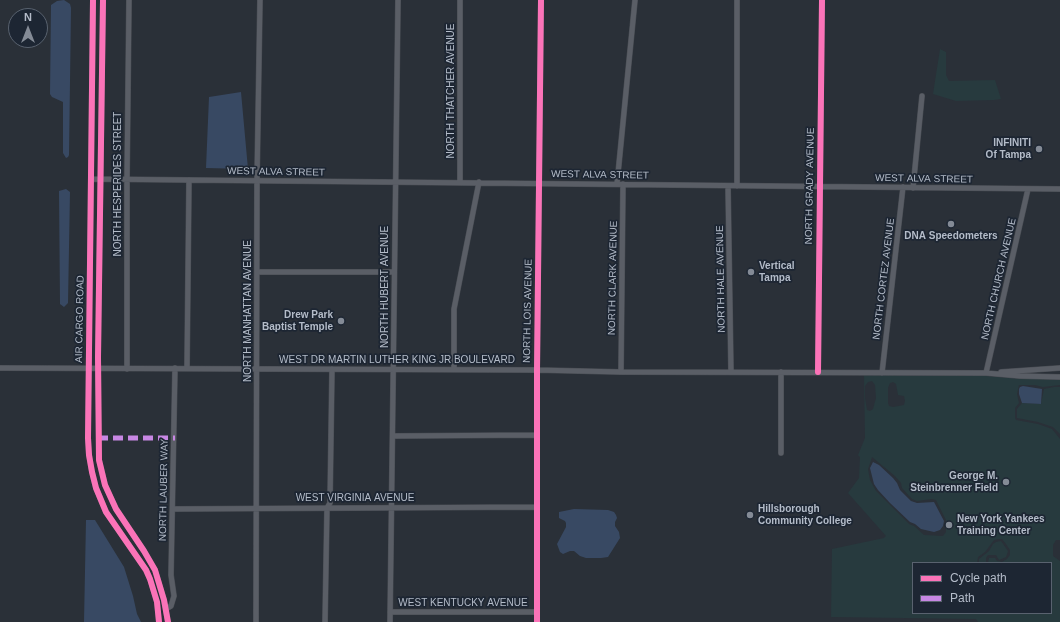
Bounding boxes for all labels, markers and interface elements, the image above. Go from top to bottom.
north arrow [8,8,48,48]
text: N [24,11,32,23]
street label: NORTH THATCHER AVENUE [445,23,457,159]
street label: NORTH HESPERIDES STREET [112,112,124,256]
street label: NORTH GRADY AVENUE [803,127,817,245]
place label: INFINITI Of Tampa [986,137,1031,160]
marker: INFINITI Of Tampa [1034,144,1044,154]
street label: WEST ALVA STREET [227,165,325,179]
street label: WEST ALVA STREET [551,168,649,182]
street label: WEST ALVA STREET [875,172,973,186]
street label: NORTH CHURCH AVENUE [979,217,1019,341]
street label: NORTH CORTEZ AVENUE [871,218,897,340]
marker: DNA Speedometers [946,219,956,229]
street label: NORTH CLARK AVENUE [606,221,620,335]
street label: NORTH HALE AVENUE [714,225,728,333]
street label: NORTH HUBERT AVENUE [379,226,391,348]
place label: DNA Speedometers [904,230,998,242]
street label: NORTH MANHATTAN AVENUE [242,240,254,382]
street label: NORTH LOIS AVENUE [521,259,535,363]
place label: Vertical Tampa [759,260,795,284]
marker: Vertical Tampa [746,267,756,277]
street label: AIR CARGO ROAD [73,275,87,363]
place label: Drew Park Baptist Temple [262,309,333,332]
marker: Drew Park Baptist Temple [336,316,346,326]
street label: WEST DR MARTIN LUTHER KING JR BOULEVARD [279,354,515,366]
street label: NORTH LAUBER WAY [157,439,171,541]
place label: George M. Steinbrenner Field [910,470,998,494]
marker: George M. Steinbrenner Field [1001,477,1011,487]
street label: WEST VIRGINIA AVENUE [296,492,414,504]
place label: Hillsborough Community College [758,503,852,526]
marker: Hillsborough Community College [745,510,755,520]
place label: New York Yankees Training Center [957,513,1045,536]
marker: New York Yankees Training Center [944,520,954,530]
legend [912,562,1052,614]
text: Cycle path [950,571,1007,585]
text: Path [950,591,975,605]
street label: WEST KENTUCKY AVENUE [398,597,528,609]

